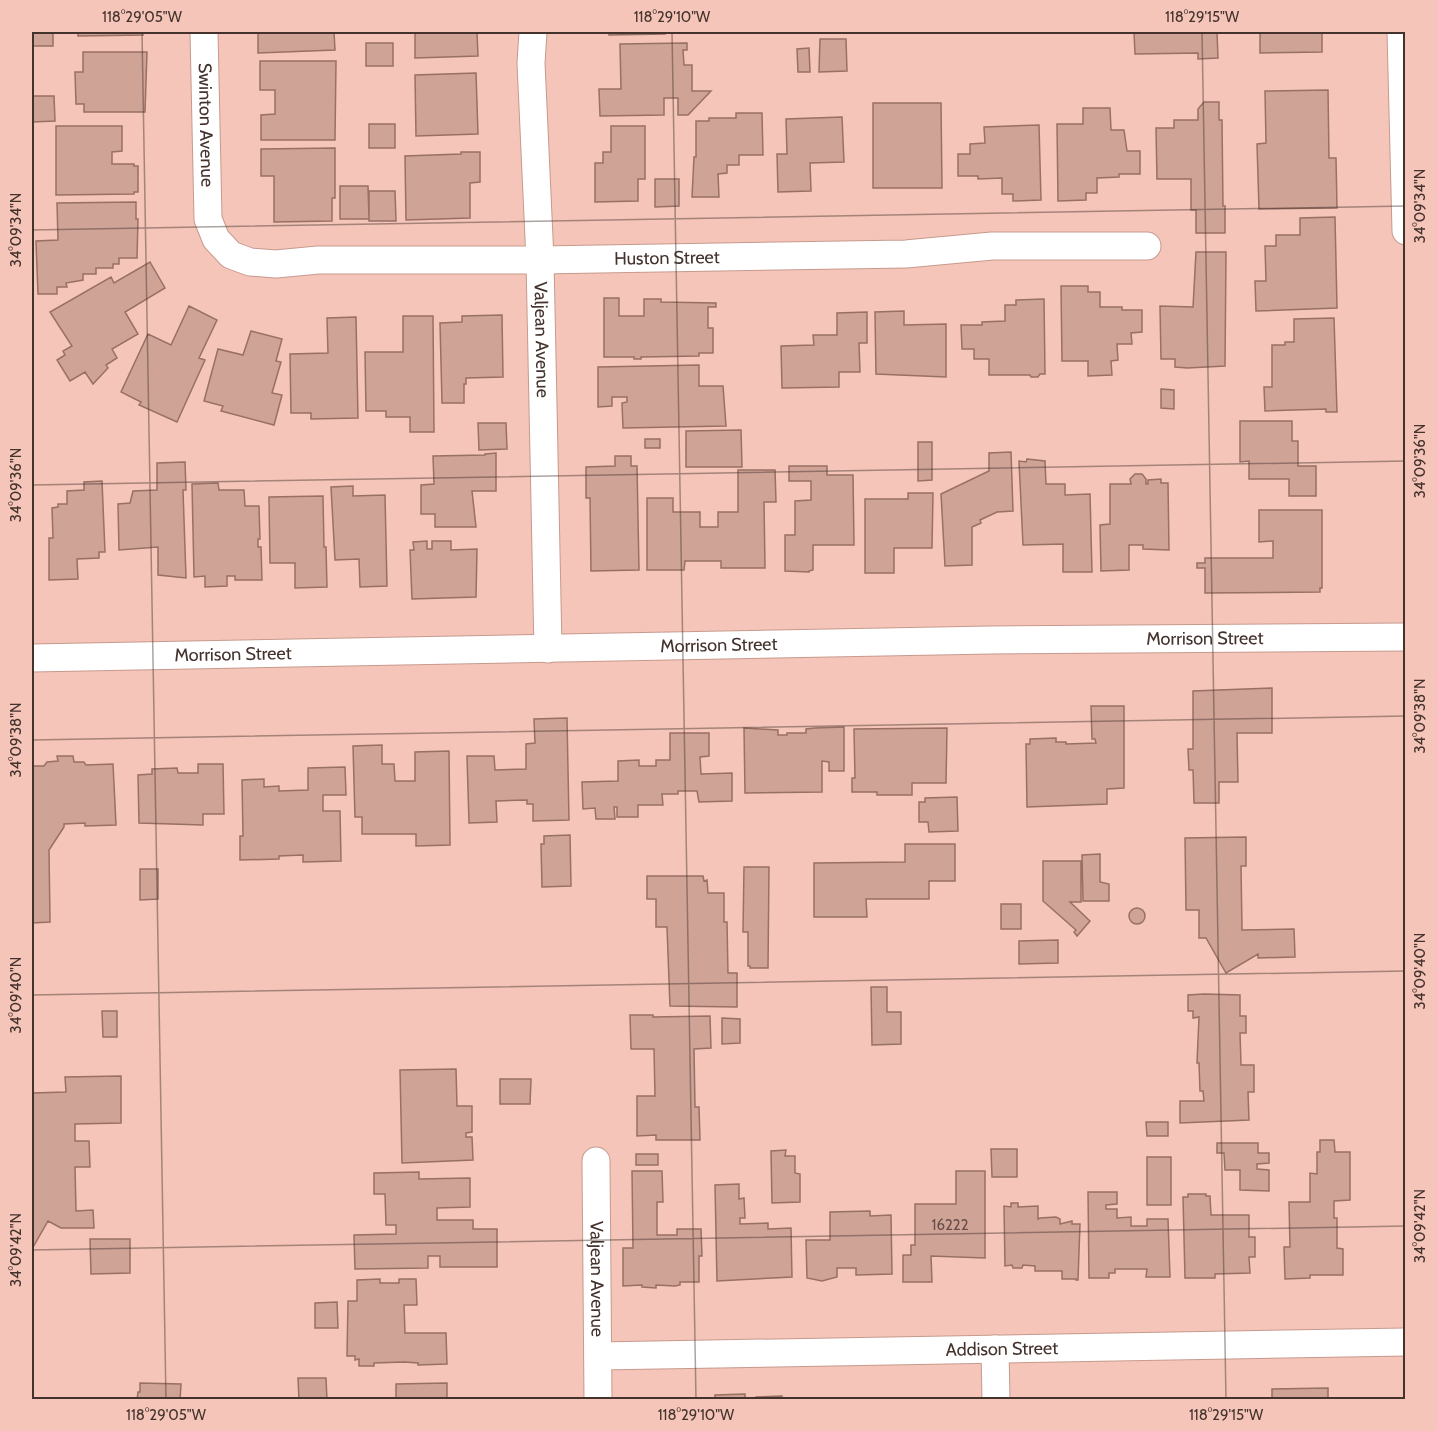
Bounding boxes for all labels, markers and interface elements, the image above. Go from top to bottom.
text: 118°29'05"W [102,8,183,26]
text: 118°29'10"W [634,8,711,26]
text: 118°29'15"W [1165,8,1240,26]
street label: Swinton Avenue [194,63,218,187]
text: 34°09'34"N [1411,169,1429,243]
text: 34°09'34"N [7,193,25,267]
street label: Huston Street [614,246,720,270]
street label: Valjean Avenue [529,281,554,398]
text: 34°09'36"N [1411,424,1429,498]
text: 34°09'36"N [7,448,25,522]
street label: Morrison Street [1146,627,1264,650]
street label: Morrison Street [660,633,778,657]
street label: Morrison Street [174,642,292,666]
text: 34°09'38"N [1411,678,1429,754]
text: 34°09'38"N [7,702,25,778]
text: 34°09'40"N [1411,933,1429,1009]
text: 34°09'40"N [7,957,25,1033]
text: 34°09'42"N [1411,1189,1429,1263]
text: 34°09'42"N [7,1213,25,1287]
house number: 16222 [932,1216,969,1234]
street label: Valjean Avenue [586,1221,608,1337]
street label: Addison Street [945,1337,1058,1361]
text: 118°29'05"W [126,1406,207,1424]
text: 118°29'10"W [658,1406,735,1424]
text: 118°29'15"W [1189,1406,1264,1424]

